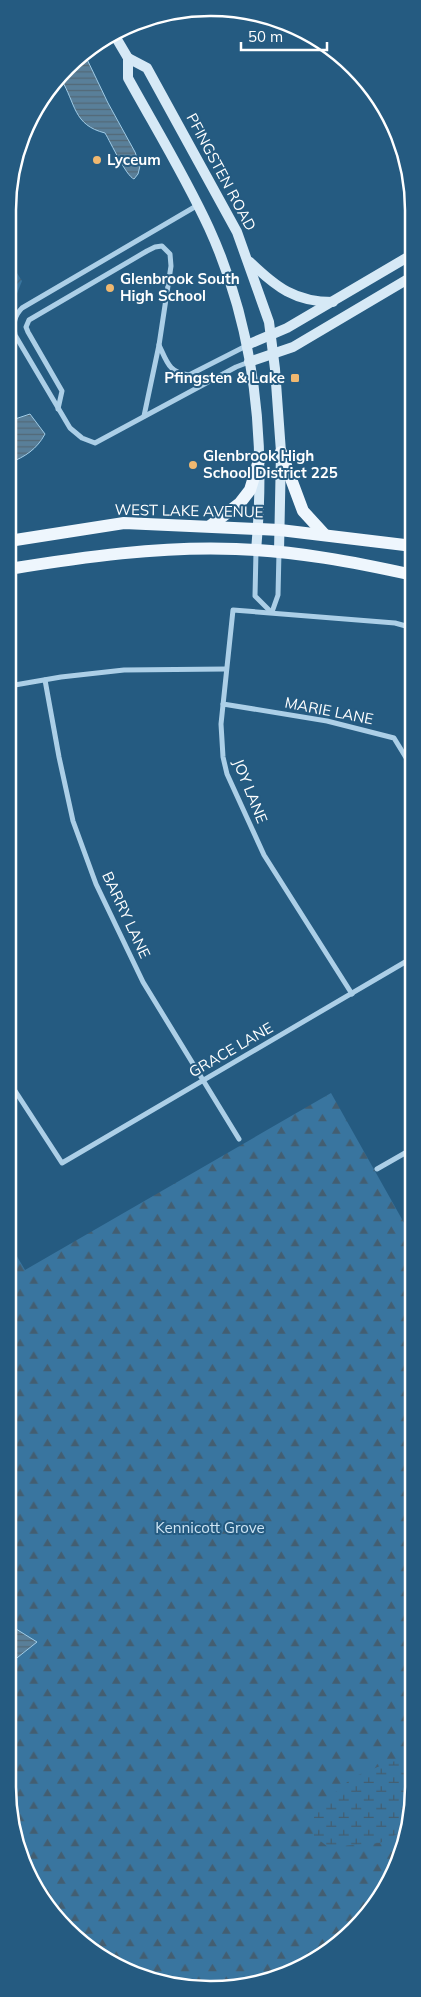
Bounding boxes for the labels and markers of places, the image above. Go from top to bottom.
place label: Lyceum [107,150,161,169]
marker: Lyceum [91,154,103,166]
place label: Glenbrook South High School [120,269,240,305]
marker: Glenbrook South High School [104,282,116,294]
place label: Pfingsten & Lake [164,368,285,387]
marker: Pfingsten & Lake [289,372,301,384]
place label: Glenbrook High School District 225 [203,446,338,482]
marker: Glenbrook High School District 225 [187,459,199,471]

